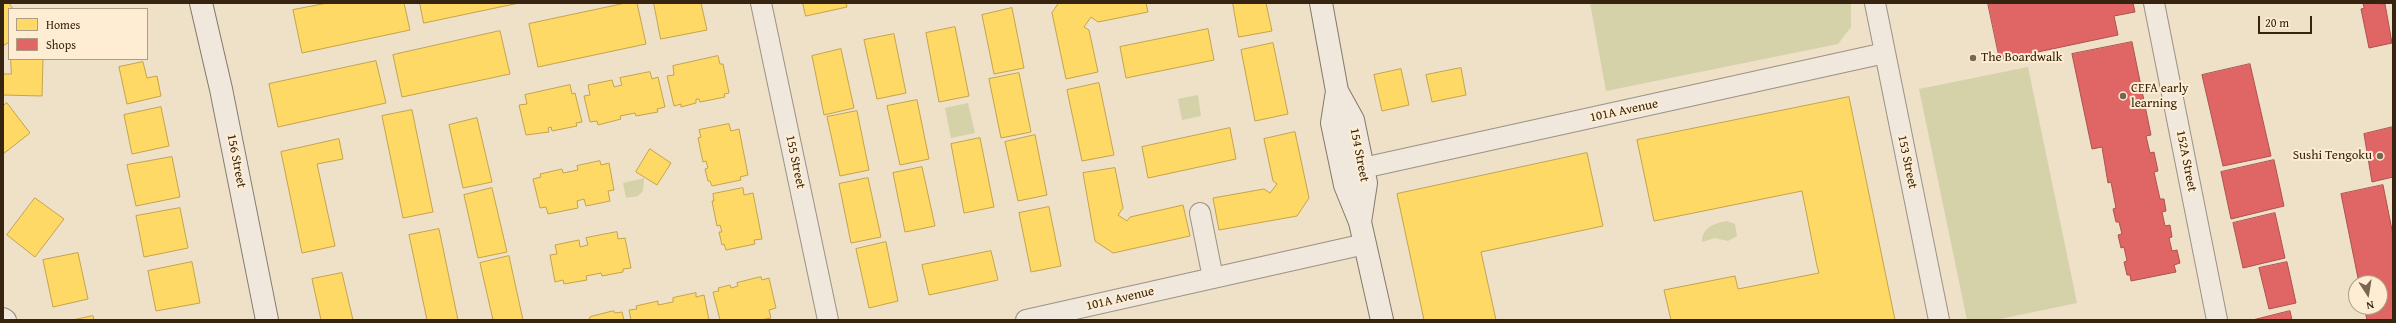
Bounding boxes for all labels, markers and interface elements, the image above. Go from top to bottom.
legend [8,8,148,60]
scale bar [2260,8,2314,34]
text: 20 m [2265,14,2289,31]
text: Homes [46,16,80,33]
text: Shops [46,36,76,53]
place label: The Boardwalk [1981,50,2062,66]
marker: The Boardwalk [1968,53,1978,63]
place label: CEFA early learning [2131,81,2189,112]
marker: CEFA early learning [2118,91,2128,101]
street label: 101A Avenue [1588,96,1660,126]
street label: 154 Street [1346,127,1372,183]
street label: 152A Street [2172,129,2200,193]
street label: 156 Street [223,133,249,189]
street label: 155 Street [782,134,808,190]
street label: 153 Street [1894,134,1920,190]
place label: Sushi Tengoku [2293,148,2372,164]
marker: Sushi Tengoku [2375,151,2385,161]
north arrow [2348,275,2388,315]
street label: 101A Avenue [1084,284,1156,314]
text: N [2365,297,2376,314]

